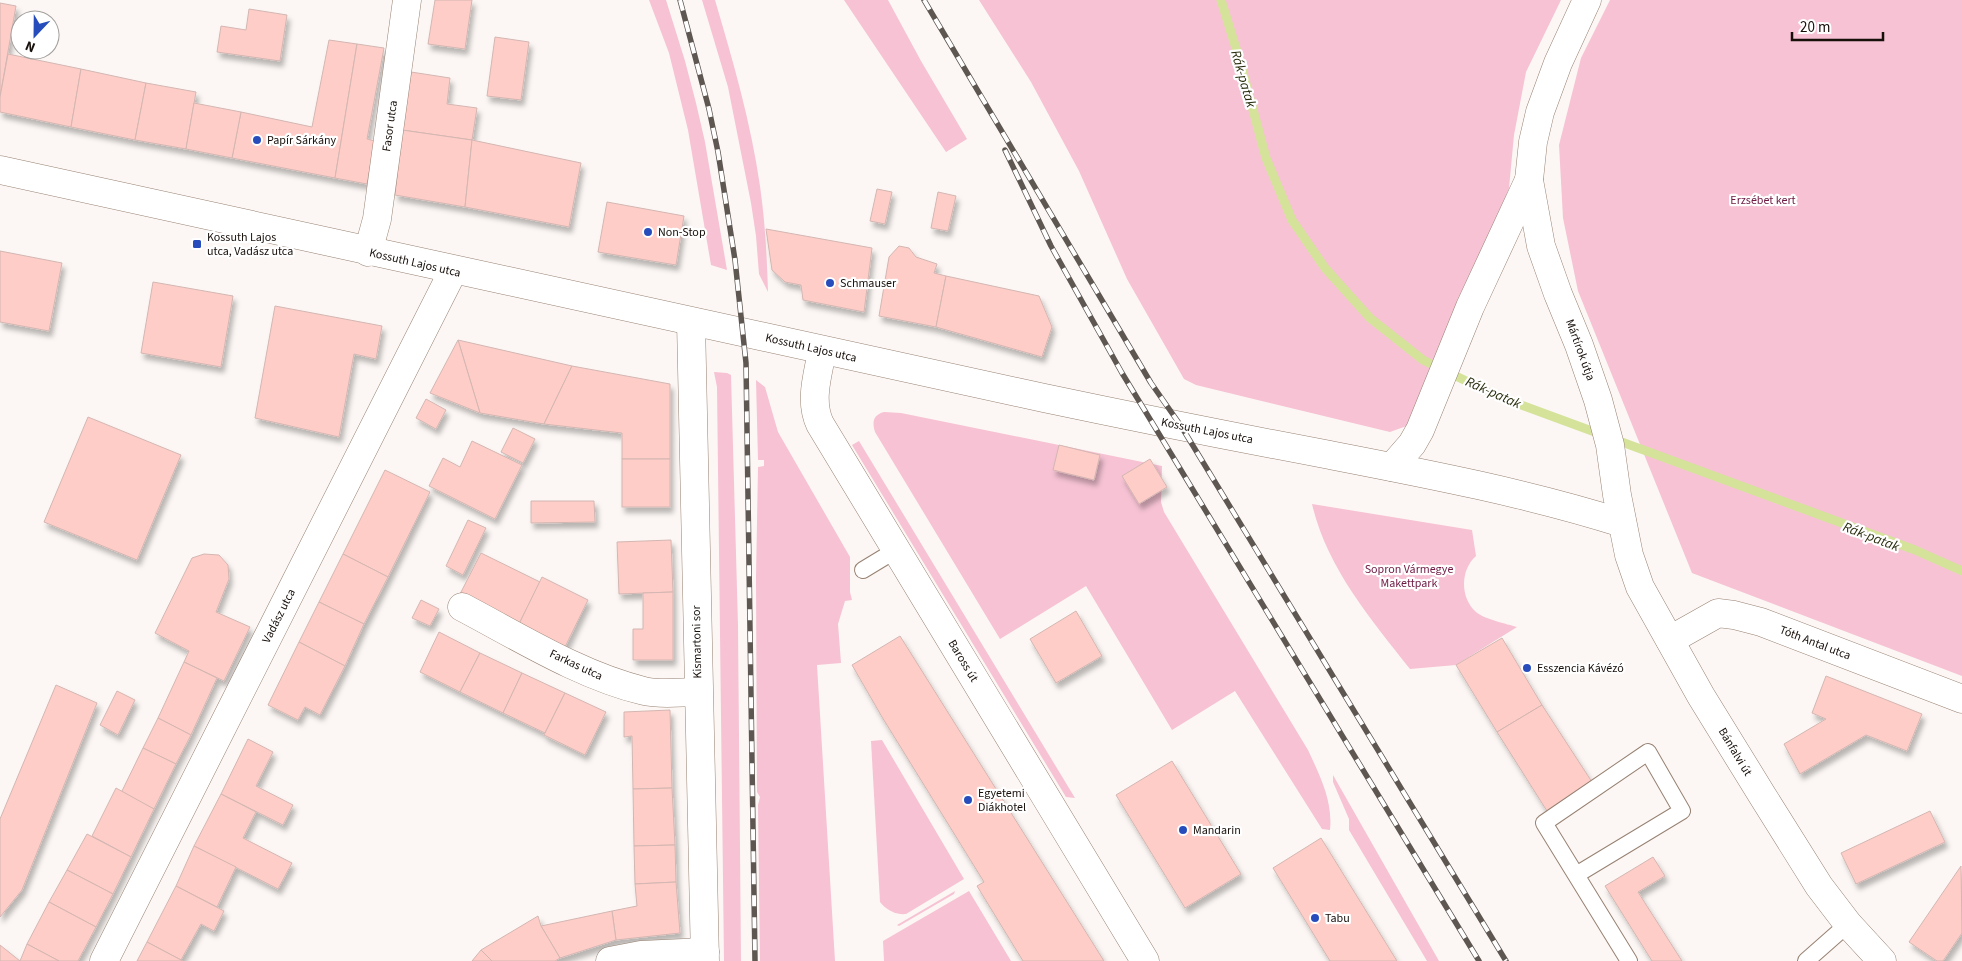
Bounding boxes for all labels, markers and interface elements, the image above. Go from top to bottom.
north arrow [10,10,60,60]
scale bar [1792,10,1883,42]
text: 20 m [1800,17,1830,38]
text: N [22,35,39,57]
water label: Rák-patak [1225,48,1261,110]
street label: Fasor utca [378,99,402,153]
place label: Papír Sárkány [267,132,337,149]
marker: Papír Sárkány [251,134,263,146]
park label: Erzsébet kert [1730,192,1796,209]
place label: Non-Stop [658,224,706,241]
marker: Non-Stop [642,226,654,238]
place label: Kossuth Lajos utca, Vadász utca [207,229,293,260]
marker: Kossuth Lajos utca, Vadász utca [191,238,203,250]
street label: Kossuth Lajos utca [368,244,462,282]
place label: Schmauser [840,275,897,292]
marker: Schmauser [824,277,836,289]
street label: Mártírok útja [1561,317,1599,383]
street label: Kossuth Lajos utca [764,329,858,367]
water label: Rák-patak [1462,372,1524,414]
street label: Kossuth Lajos utca [1159,414,1255,448]
water label: Rák-patak [1840,517,1902,557]
park label: Sopron Vármegye Makettpark [1365,561,1453,592]
street label: Vadász utca [258,586,300,646]
street label: Kismartoni sor [688,604,706,679]
street label: Tóth Antal utca [1777,622,1853,664]
street label: Baross út [944,637,982,685]
street label: Farkas utca [547,645,605,685]
place label: Esszencia Kávézó [1537,660,1624,677]
marker: Esszencia Kávézó [1521,662,1533,674]
street label: Bánfalvi út [1714,725,1756,779]
place label: Egyetemi Diákhotel [978,785,1026,816]
marker: Egyetemi Diákhotel [962,794,974,806]
place label: Mandarin [1193,822,1241,839]
marker: Mandarin [1177,824,1189,836]
place label: Tabu [1325,910,1350,927]
marker: Tabu [1309,912,1321,924]

